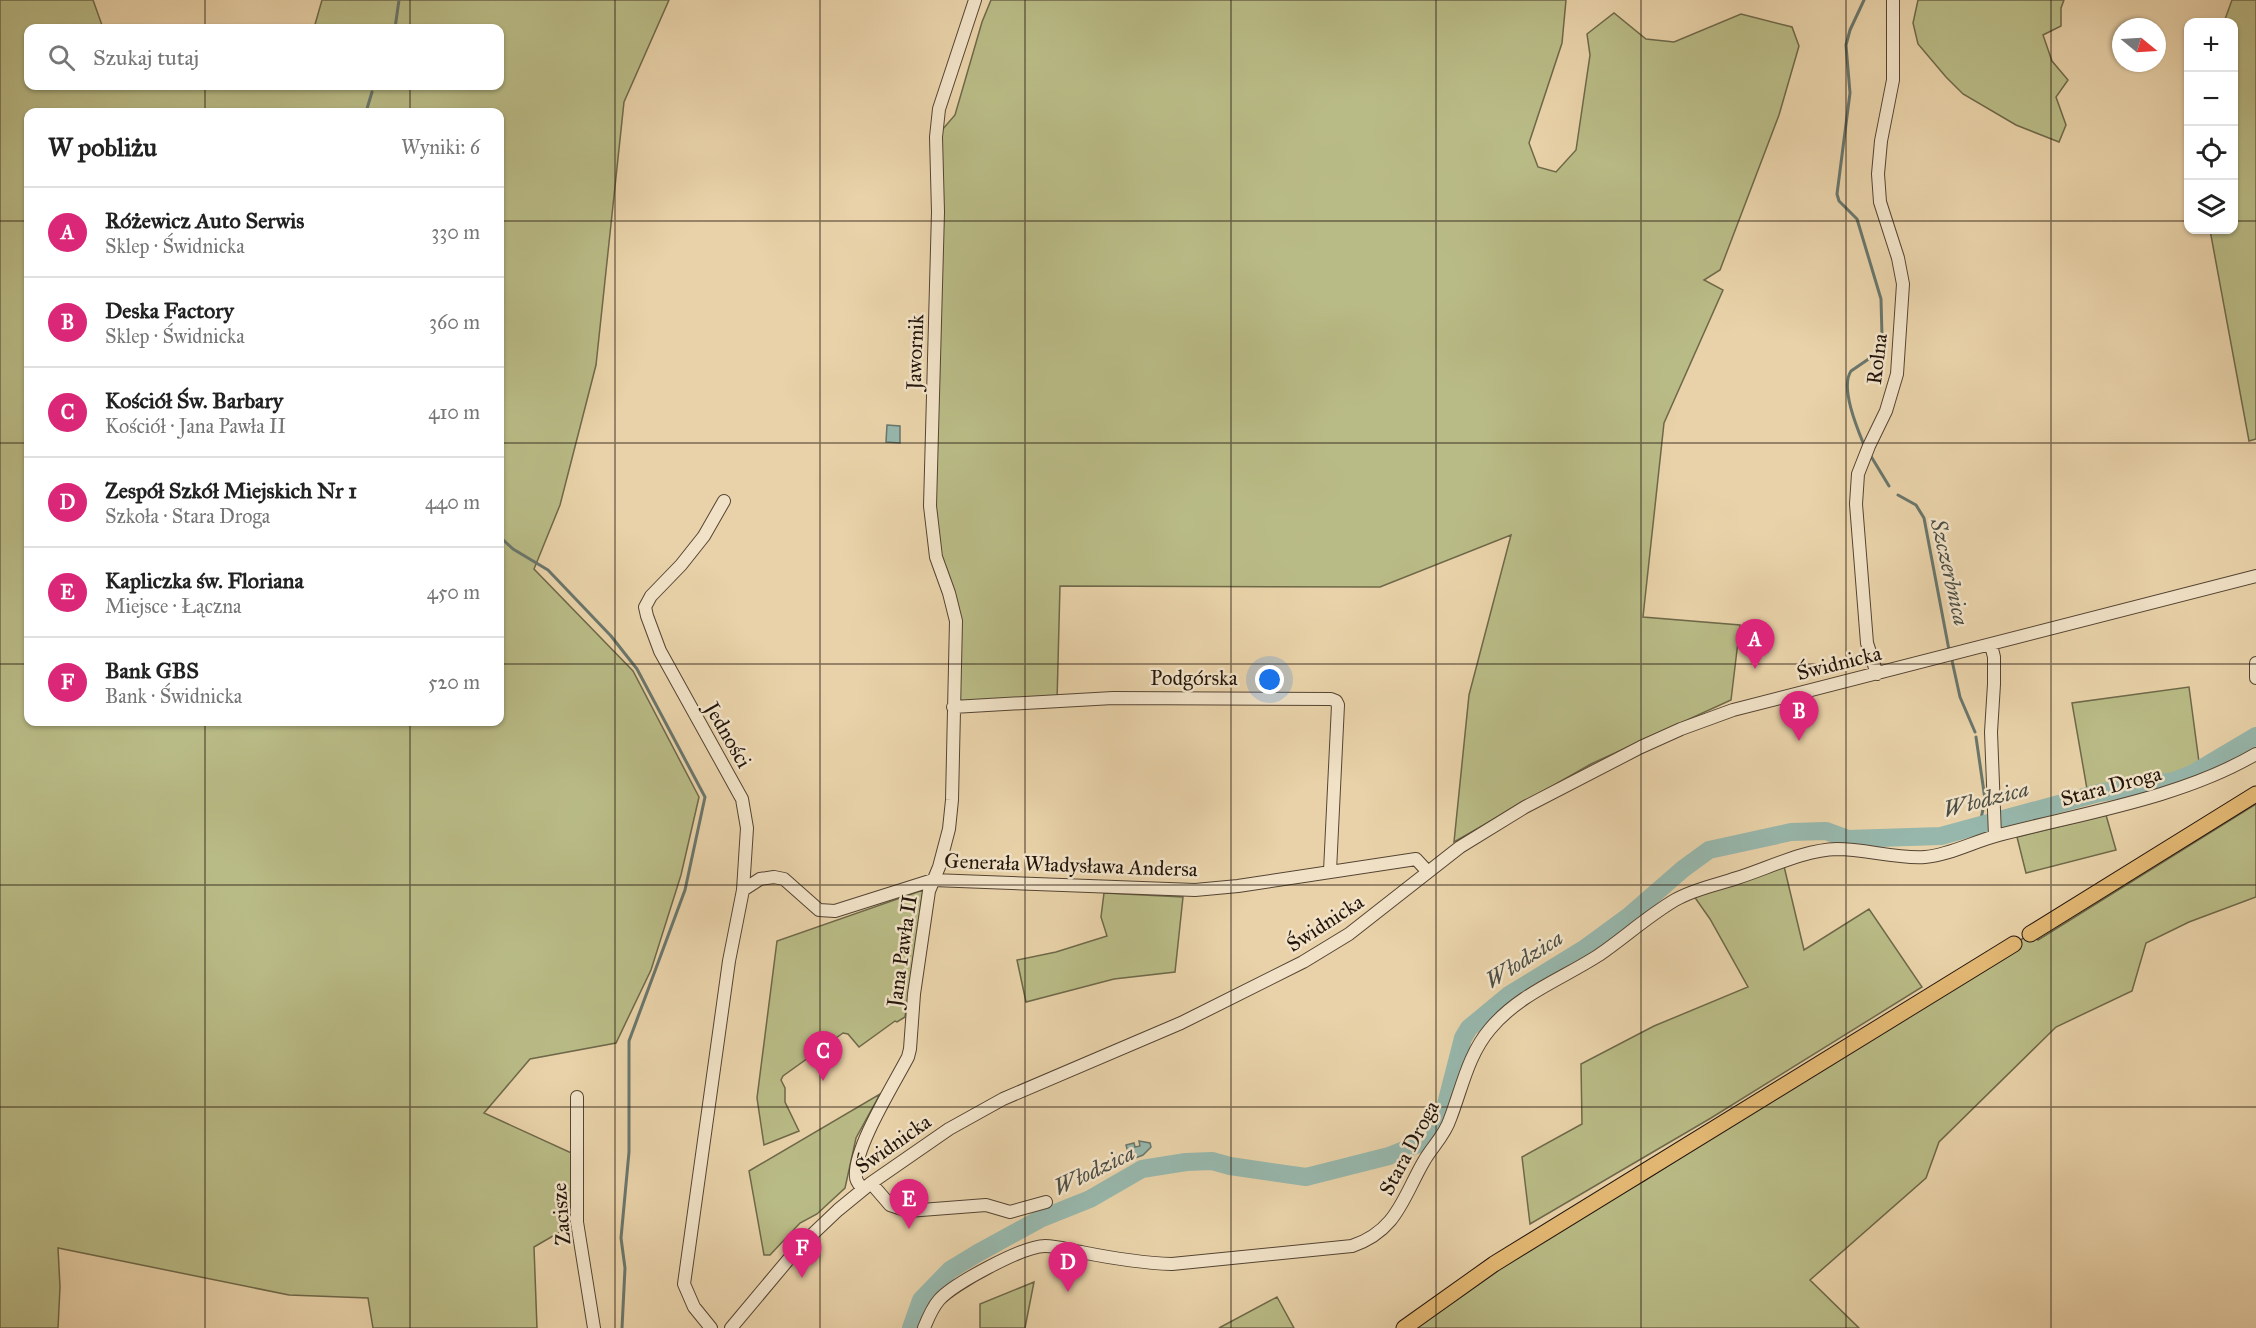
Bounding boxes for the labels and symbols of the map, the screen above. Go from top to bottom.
north arrow [2112,18,2166,72]
street label: Jawornik [901,313,929,392]
street label: Rolna [1861,332,1893,386]
water label: Szczerbnica [1924,515,1975,628]
pin: A [1736,620,1774,669]
street label: Świdnicka [1794,639,1884,686]
street label: Podgórska [1150,665,1238,691]
your location [1255,665,1284,694]
pin: B [1780,692,1818,741]
street label: Jedności [698,696,757,773]
street label: Stara Droga [2058,760,2164,812]
water label: Włodzica [1940,775,2032,823]
street label: Generała Władysława Andersa [944,848,1198,882]
street label: Świdnicka [1281,888,1368,957]
street label: Jana Pawła II [881,893,923,1011]
water label: Włodzica [1480,924,1568,994]
pin: C [804,1032,842,1081]
street label: Stara Droga [1373,1096,1445,1200]
street label: Świdnicka [850,1108,936,1179]
water label: Włodzica [1049,1139,1139,1201]
pin: E [890,1180,928,1229]
street label: Zacisze [546,1182,576,1246]
pin: F [782,1228,822,1278]
pin: D [1048,1242,1088,1292]

